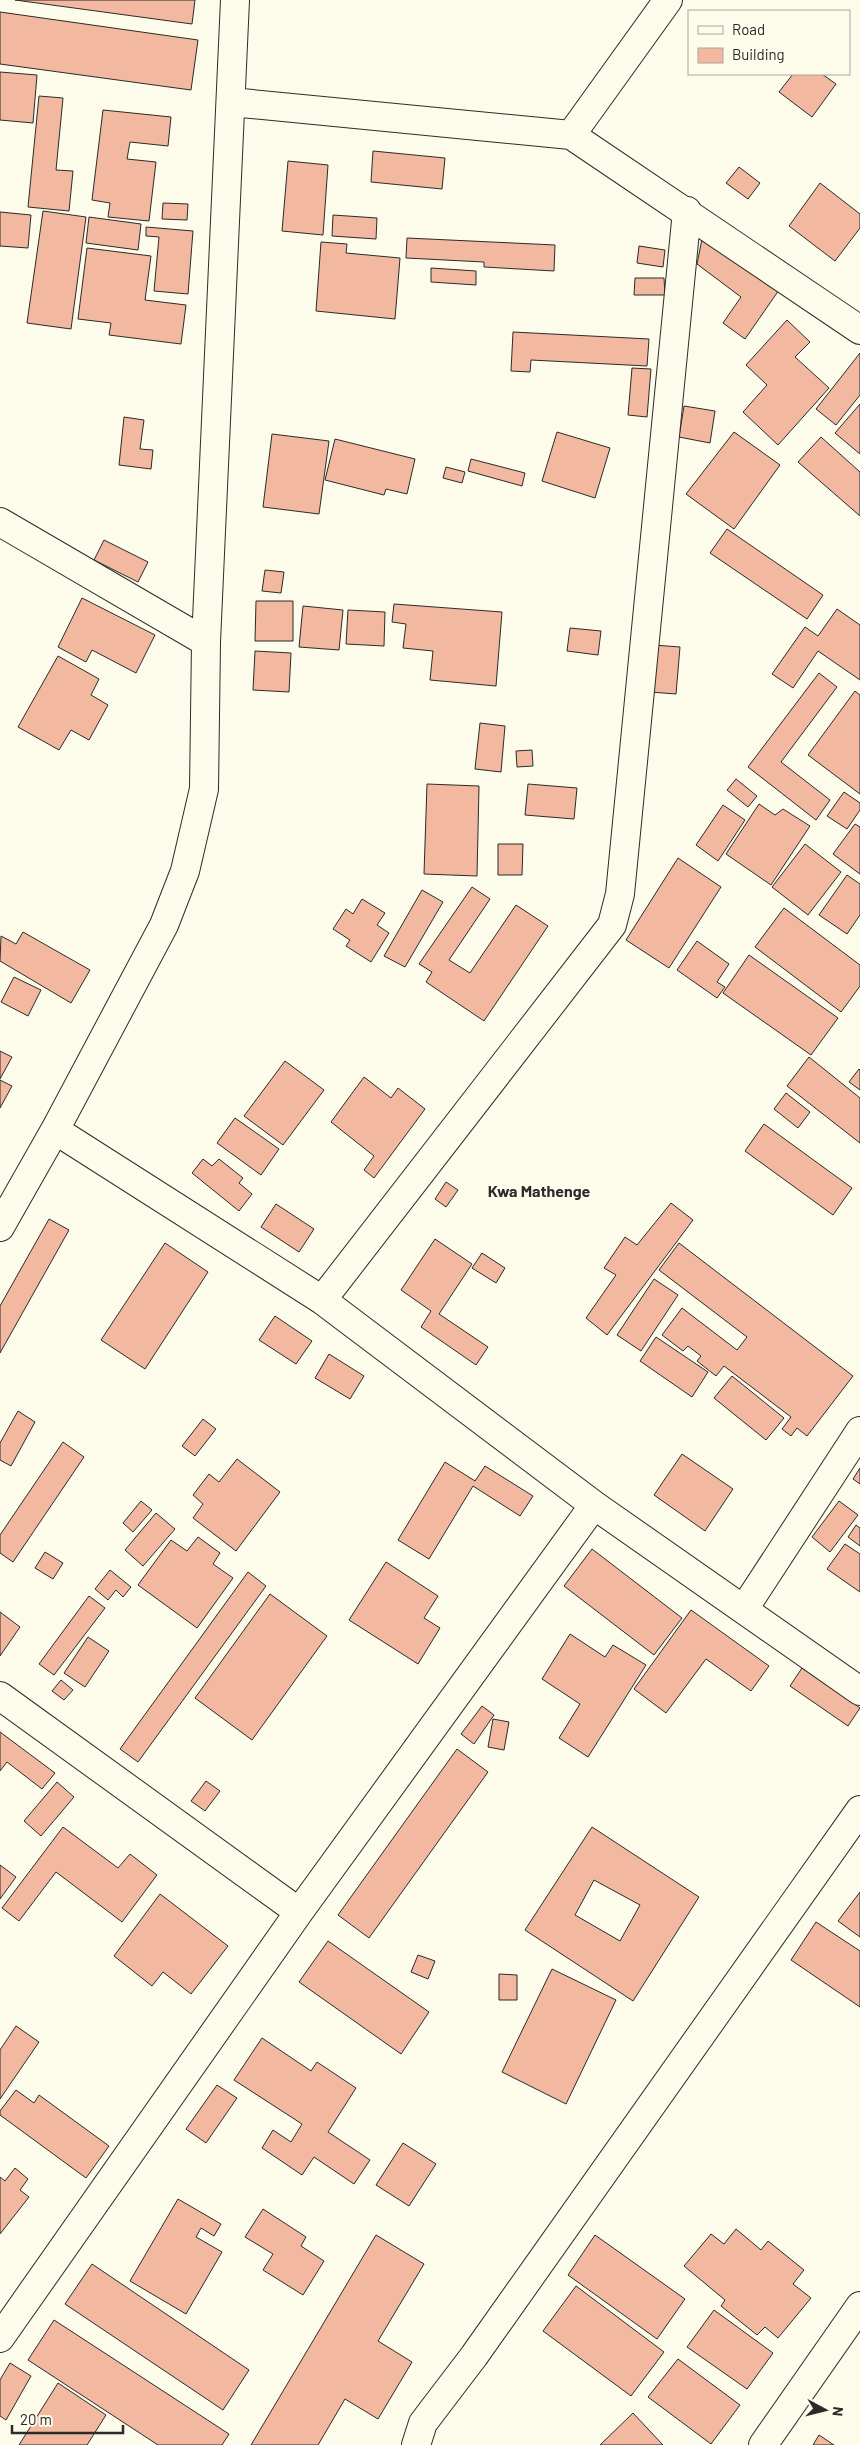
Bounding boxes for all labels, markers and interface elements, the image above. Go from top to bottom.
legend [688,10,850,75]
text: Road [732,20,765,38]
text: Building [732,45,785,63]
district label: Kwa Mathenge [488,1181,591,1200]
north arrow [800,2385,850,2435]
scale bar [12,2402,124,2434]
text: N [829,2406,847,2417]
text: 20 m [20,2410,52,2428]

